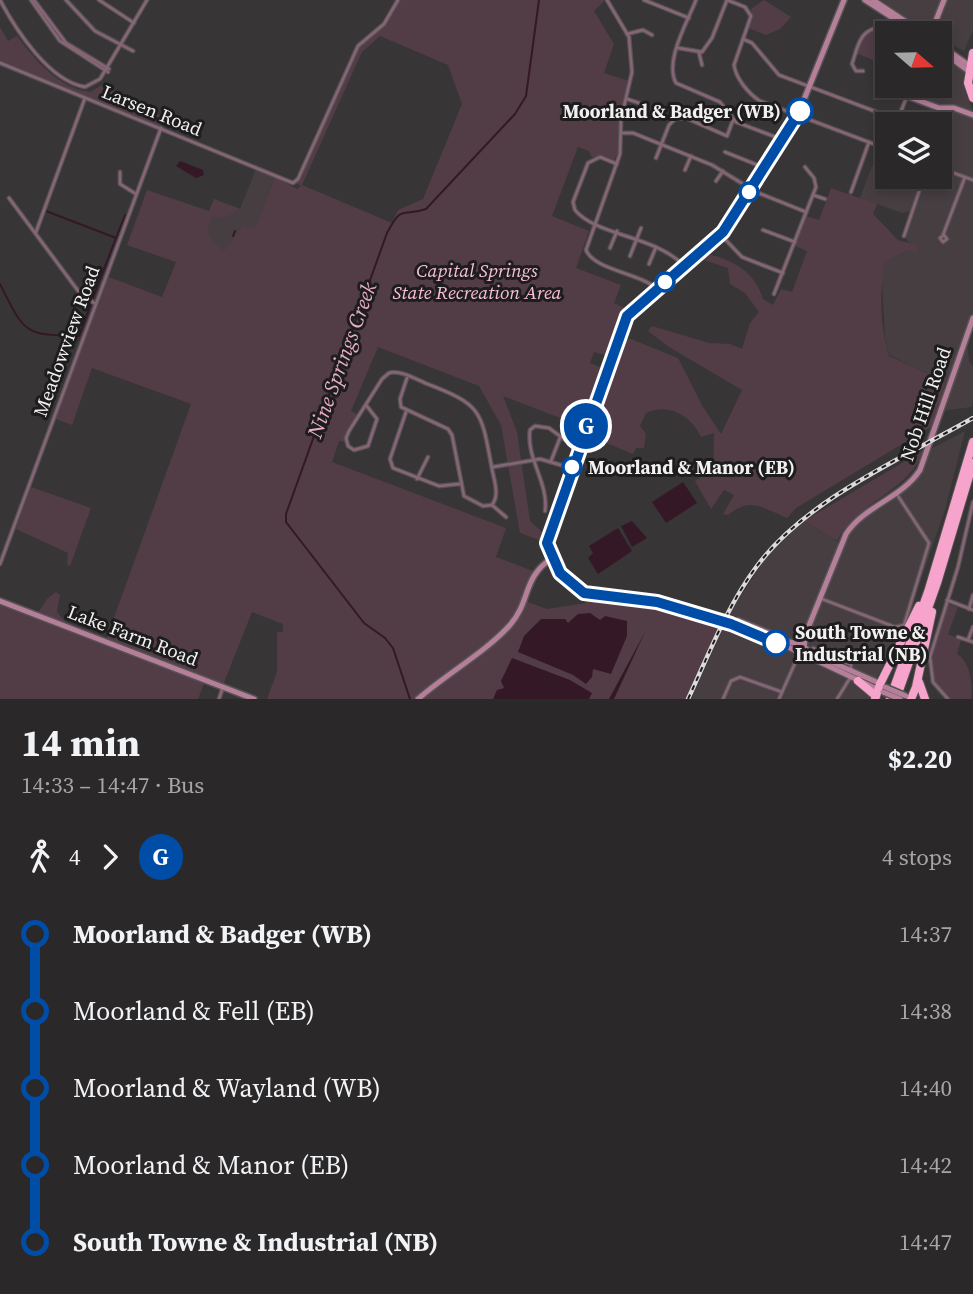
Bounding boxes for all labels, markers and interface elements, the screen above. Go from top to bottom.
north arrow [875,21,952,98]
map controls [875,21,952,189]
street label: Larsen Road [98,78,206,142]
place label: Moorland & Badger (WB) [562,98,781,124]
marker: Moorland & Badger (WB) [787,98,813,124]
button: layers [875,112,952,189]
unlabelled marker [739,182,759,202]
park label: Capital Springs State Recreation Area [393,257,562,305]
street label: Meadowview Road [27,262,105,420]
unlabelled marker [655,272,675,292]
water label: Nine Springs Creek [300,278,383,443]
street label: Nob Hill Road [893,343,957,464]
line badge: G [563,403,609,449]
text: G [578,409,594,442]
place label: Moorland & Manor (EB) [588,454,795,480]
marker: Moorland & Manor (EB) [562,457,582,477]
street label: Lake Farm Road [64,598,202,672]
place label: South Towne & Industrial (NB) [795,619,927,667]
marker: South Towne & Industrial (NB) [763,630,789,656]
text: 14 min [21,717,140,769]
text: $2.20 [888,741,952,777]
text: 14:33 – 14:47 · Bus [21,769,204,801]
icon: walk [21,838,59,876]
icon: forward [91,838,129,876]
text: G [153,840,169,873]
text: 4 [69,841,81,873]
text: 4 stops [882,841,952,873]
text: Moorland & Badger (WB) [73,916,372,952]
text: 14:37 [899,918,952,950]
text: Moorland & Fell (EB) [73,993,315,1029]
text: 14:38 [899,995,952,1027]
text: Moorland & Wayland (WB) [73,1070,381,1106]
text: 14:40 [899,1072,952,1104]
text: Moorland & Manor (EB) [73,1147,349,1183]
text: 14:42 [899,1149,952,1181]
text: South Towne & Industrial (NB) [73,1224,438,1260]
text: 14:47 [899,1226,952,1258]

